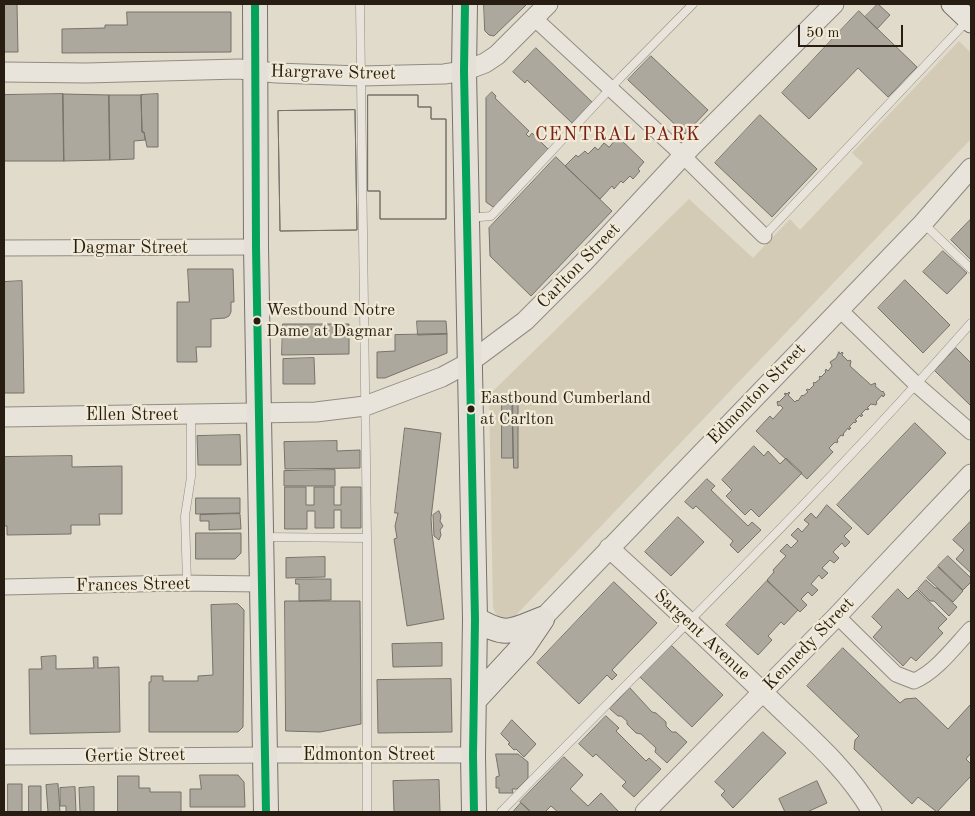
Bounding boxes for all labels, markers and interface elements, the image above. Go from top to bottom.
scale bar [800,15,905,47]
text: 50 m [806,26,840,41]
street label: Hargrave Street [270,61,396,85]
district label: CENTRAL PARK [533,124,703,146]
street label: Carlton Street [533,219,625,313]
street label: Dagmar Street [72,237,188,259]
place label: Westbound Notre Dame at Dagmar [266,301,395,341]
marker: Westbound Notre Dame at Dagmar [252,316,262,326]
street label: Edmonton Street [703,339,811,449]
place label: Eastbound Cumberland at Carlton [480,389,651,429]
street label: Ellen Street [86,404,178,426]
marker: Eastbound Cumberland at Carlton [466,404,476,414]
street label: Frances Street [75,573,191,597]
street label: Sargent Avenue [649,585,755,685]
street label: Kennedy Street [759,593,859,695]
street label: Gertie Street [84,744,186,768]
street label: Edmonton Street [303,744,435,766]

